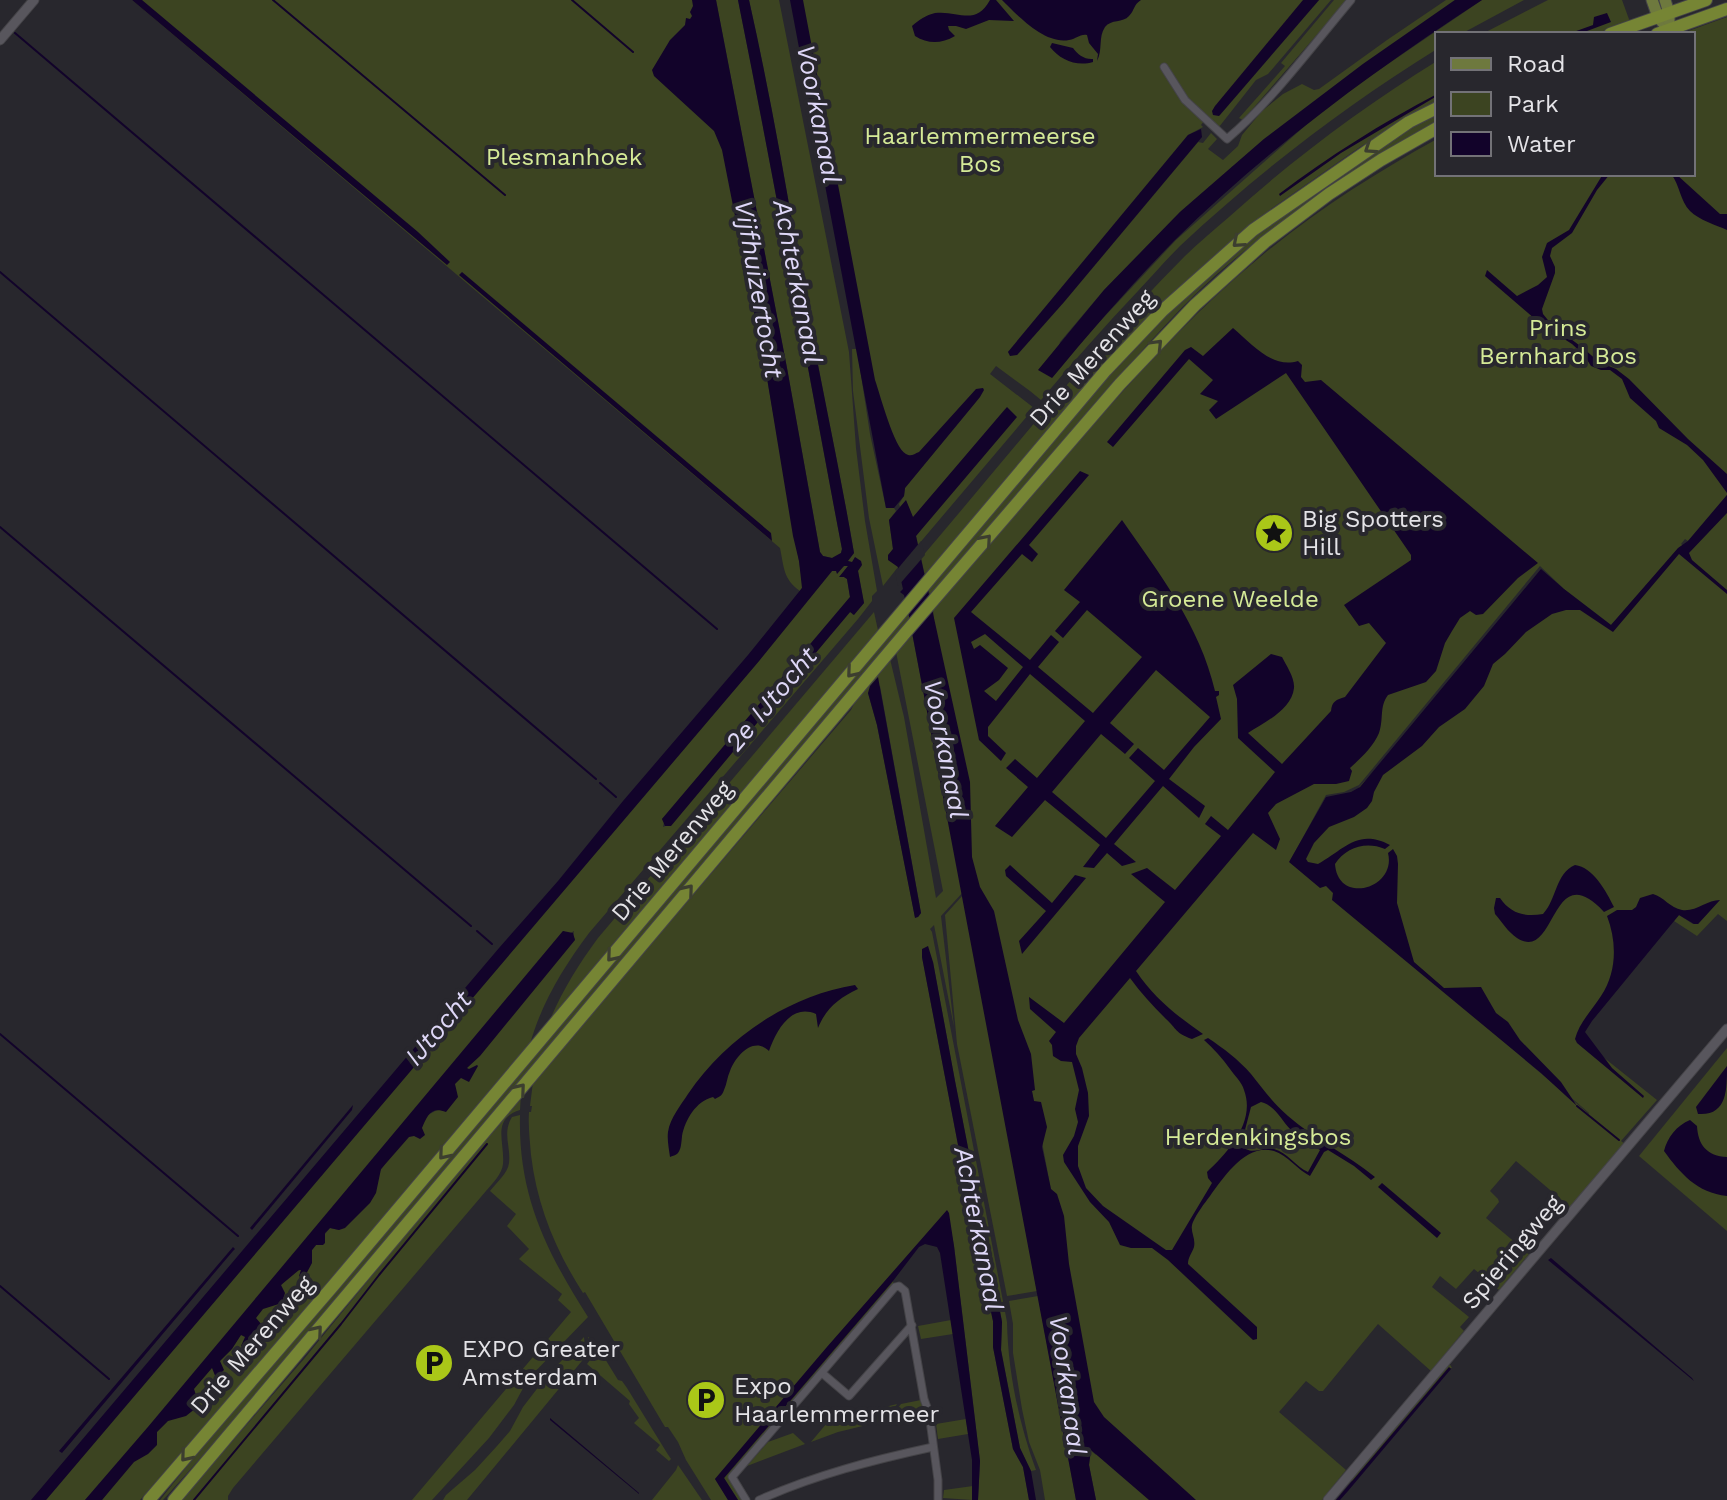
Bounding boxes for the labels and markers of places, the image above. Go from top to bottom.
place label: Big Spotters Hill [1302,505,1444,561]
place icon: Big Spotters Hill [1253,512,1295,554]
place label: EXPO Greater Amsterdam [462,1335,620,1391]
parking icon: EXPO Greater Amsterdam [413,1342,455,1384]
place label: Expo Haarlemmermeer [734,1372,940,1428]
parking icon: Expo Haarlemmermeer [685,1379,727,1421]

